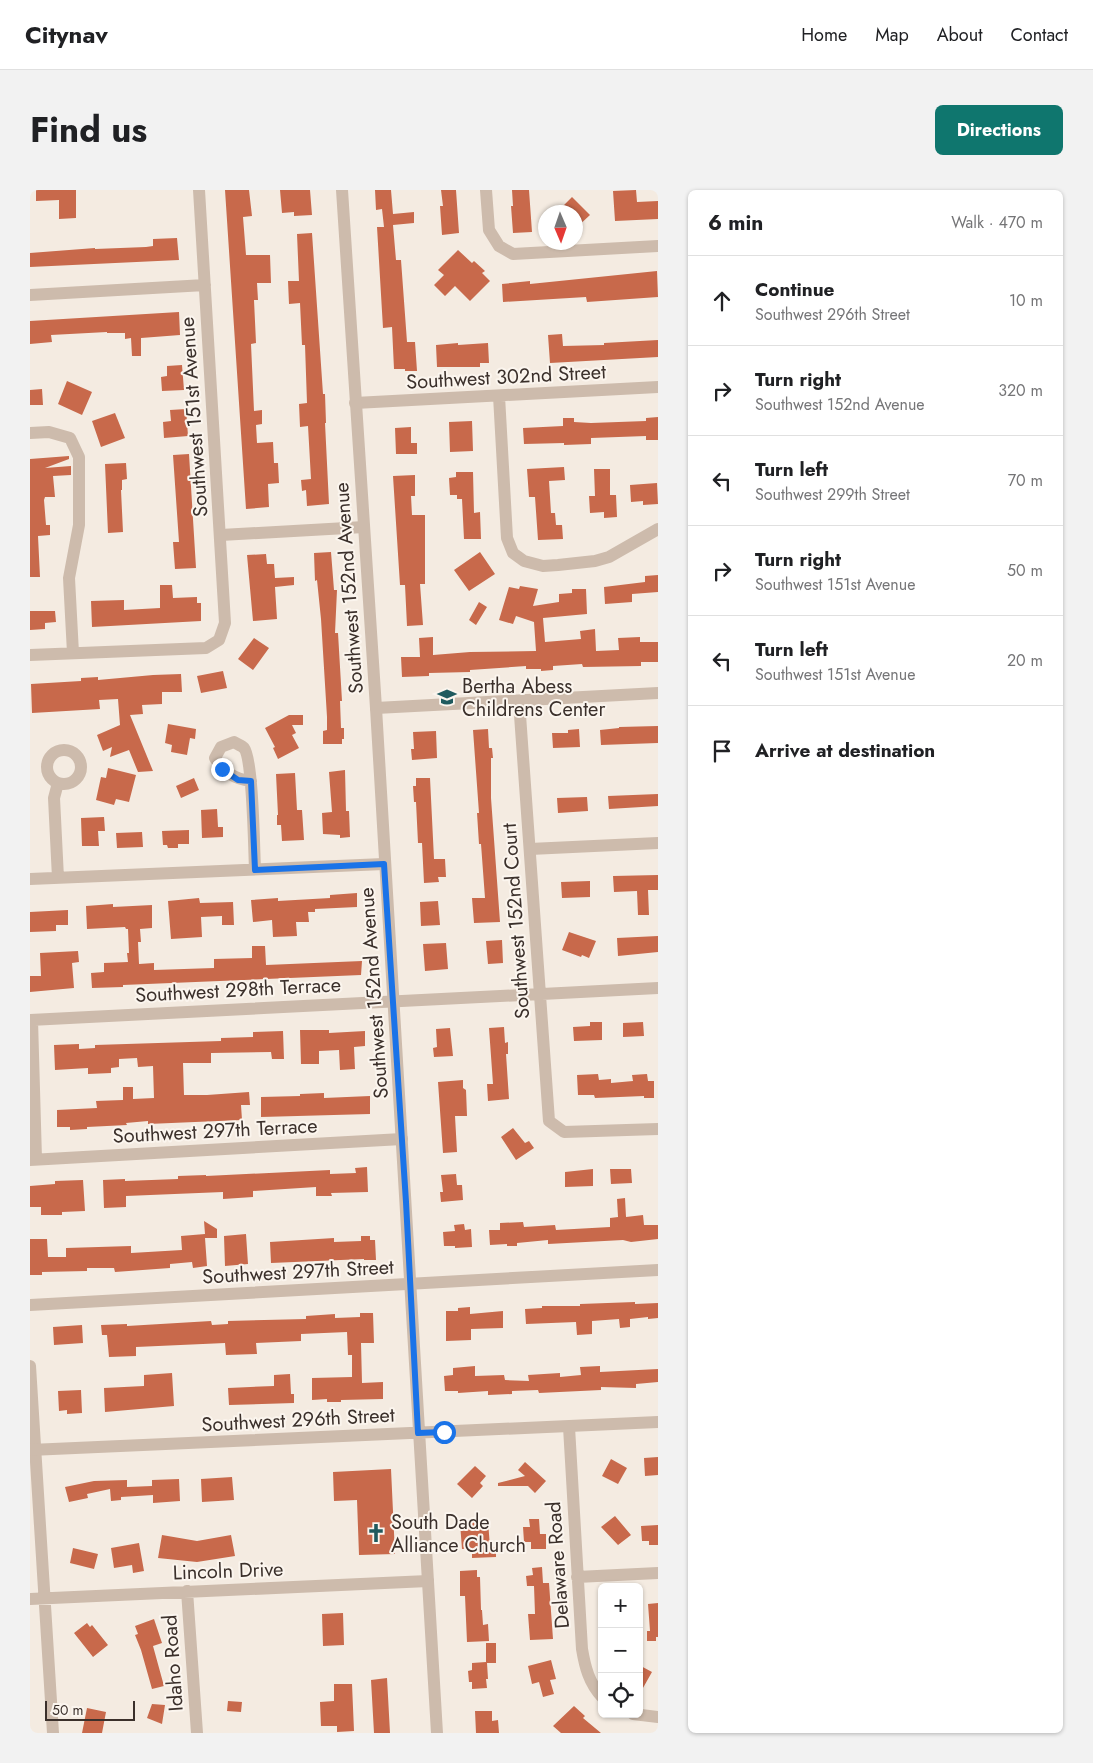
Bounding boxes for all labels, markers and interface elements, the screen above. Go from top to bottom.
text: Citynav [25,17,108,52]
text: Home [801,22,847,48]
text: Map [875,22,909,48]
text: About [937,22,982,48]
text: Contact [1010,22,1068,48]
text: Find us [30,105,147,155]
button: Directions [935,105,1063,155]
north arrow [538,205,583,250]
text: 6 min [708,208,763,238]
text: Walk · 470 m [951,211,1043,234]
text: Continue [755,276,834,303]
icon: ahead [708,287,736,315]
text: 10 m [1009,289,1043,312]
text: Southwest 296th Street [755,303,910,326]
street label: Southwest 151st Avenue [173,316,215,518]
street label: Southwest 302nd Street [405,357,607,397]
text: Turn right [755,366,841,393]
icon: right [708,377,736,405]
text: 320 m [998,379,1043,402]
text: Southwest 152nd Avenue [755,393,925,416]
text: Turn left [755,456,828,483]
icon: left [708,467,736,495]
text: 70 m [1008,469,1043,492]
street label: Southwest 152nd Avenue [327,481,371,695]
text: Southwest 299th Street [755,483,910,506]
text: Turn right [755,546,841,573]
icon: right [708,557,736,585]
text: 50 m [1007,559,1043,582]
text: Southwest 151st Avenue [755,573,915,596]
text: Turn left [755,636,828,663]
icon: left [708,647,736,675]
text: 20 m [1007,649,1043,672]
text: Southwest 151st Avenue [755,663,915,686]
place label: Bertha Abess Childrens Center [462,672,605,724]
school or university icon: Bertha Abess Childrens Center [436,686,458,708]
icon: arrive [708,737,736,765]
text: Arrive at destination [755,737,935,764]
route end [211,758,234,781]
street label: Southwest 152nd Court [495,822,537,1020]
street label: Southwest 152nd Avenue [352,886,396,1100]
street label: Southwest 298th Terrace [134,970,342,1010]
street label: Southwest 297th Terrace [112,1111,318,1151]
street label: Southwest 297th Street [201,1252,395,1292]
street label: Southwest 296th Street [201,1400,396,1440]
route start [433,1421,456,1444]
street label: Delaware Road [539,1501,577,1629]
place label: South Dade Alliance Church [391,1508,526,1560]
church icon: South Dade Alliance Church [365,1522,387,1544]
street label: Lincoln Drive [172,1555,284,1587]
map controls [598,1583,643,1718]
button: + [598,1583,643,1628]
street label: Idaho Road [155,1614,191,1712]
button: − [598,1628,643,1673]
button: locate [598,1673,643,1718]
scale bar [45,1698,135,1721]
text: 50 m [52,1700,83,1720]

